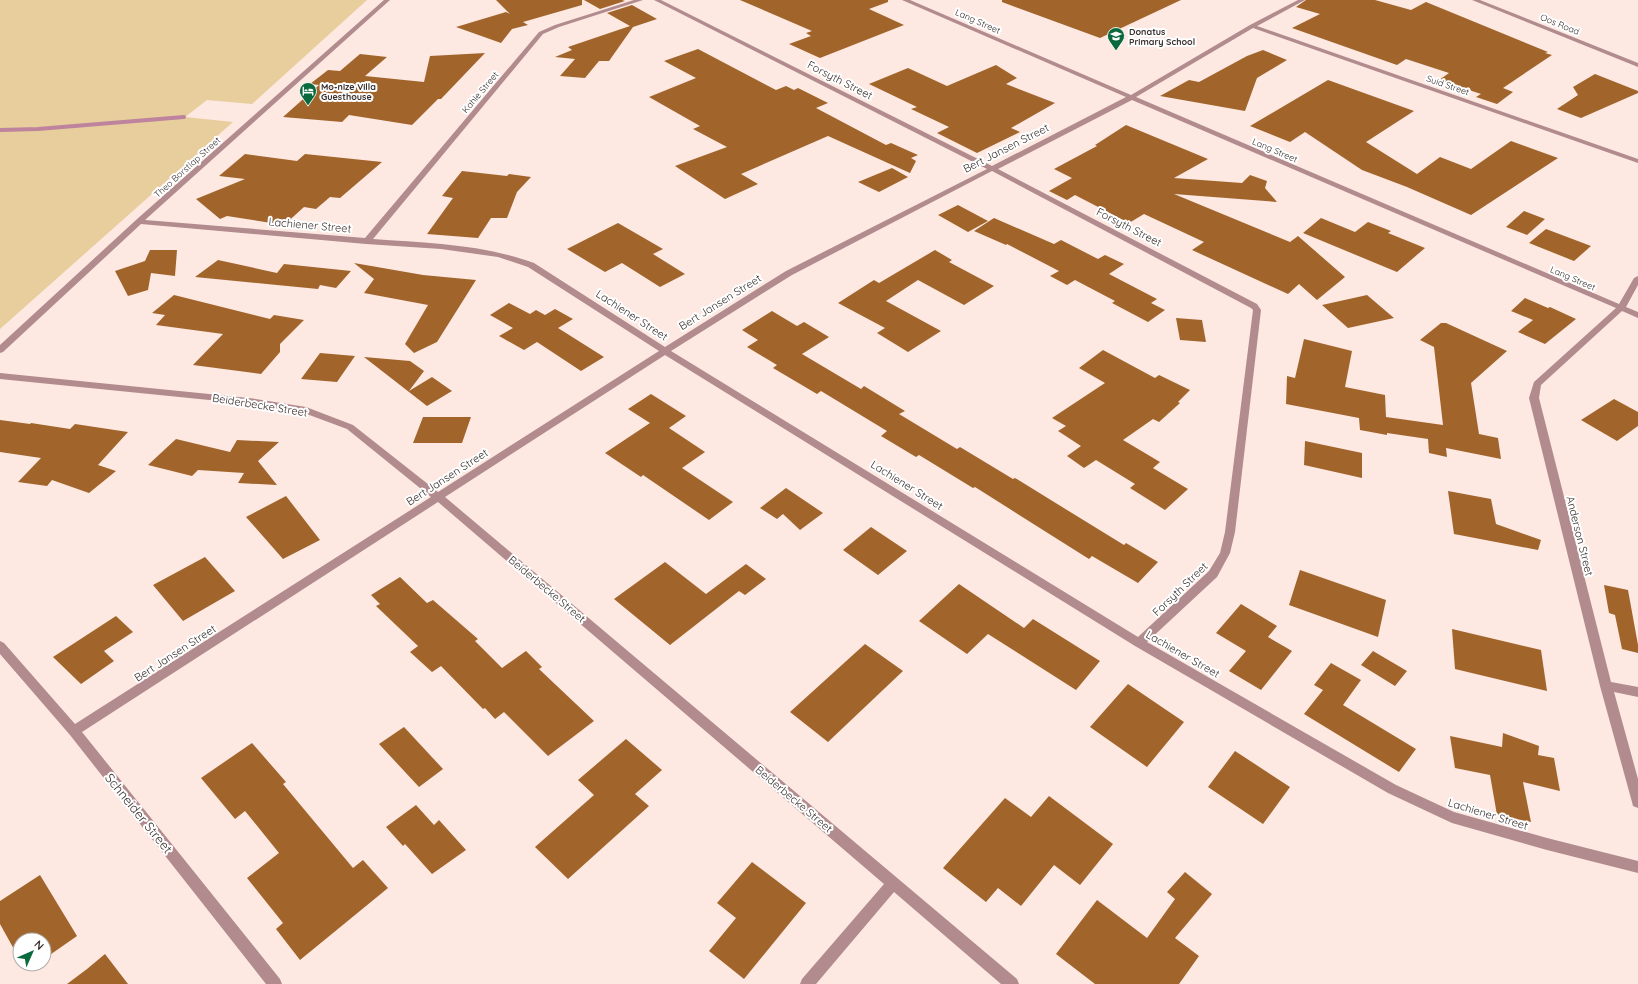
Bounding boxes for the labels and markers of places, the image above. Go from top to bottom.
school or university icon: Donatus Primary School [1106,26,1126,51]
place label: Donatus Primary School [1129,26,1195,47]
hotel icon: Mo-nize Villa Guesthouse [298,81,318,106]
place label: Mo-nize Villa Guesthouse [321,81,376,102]

